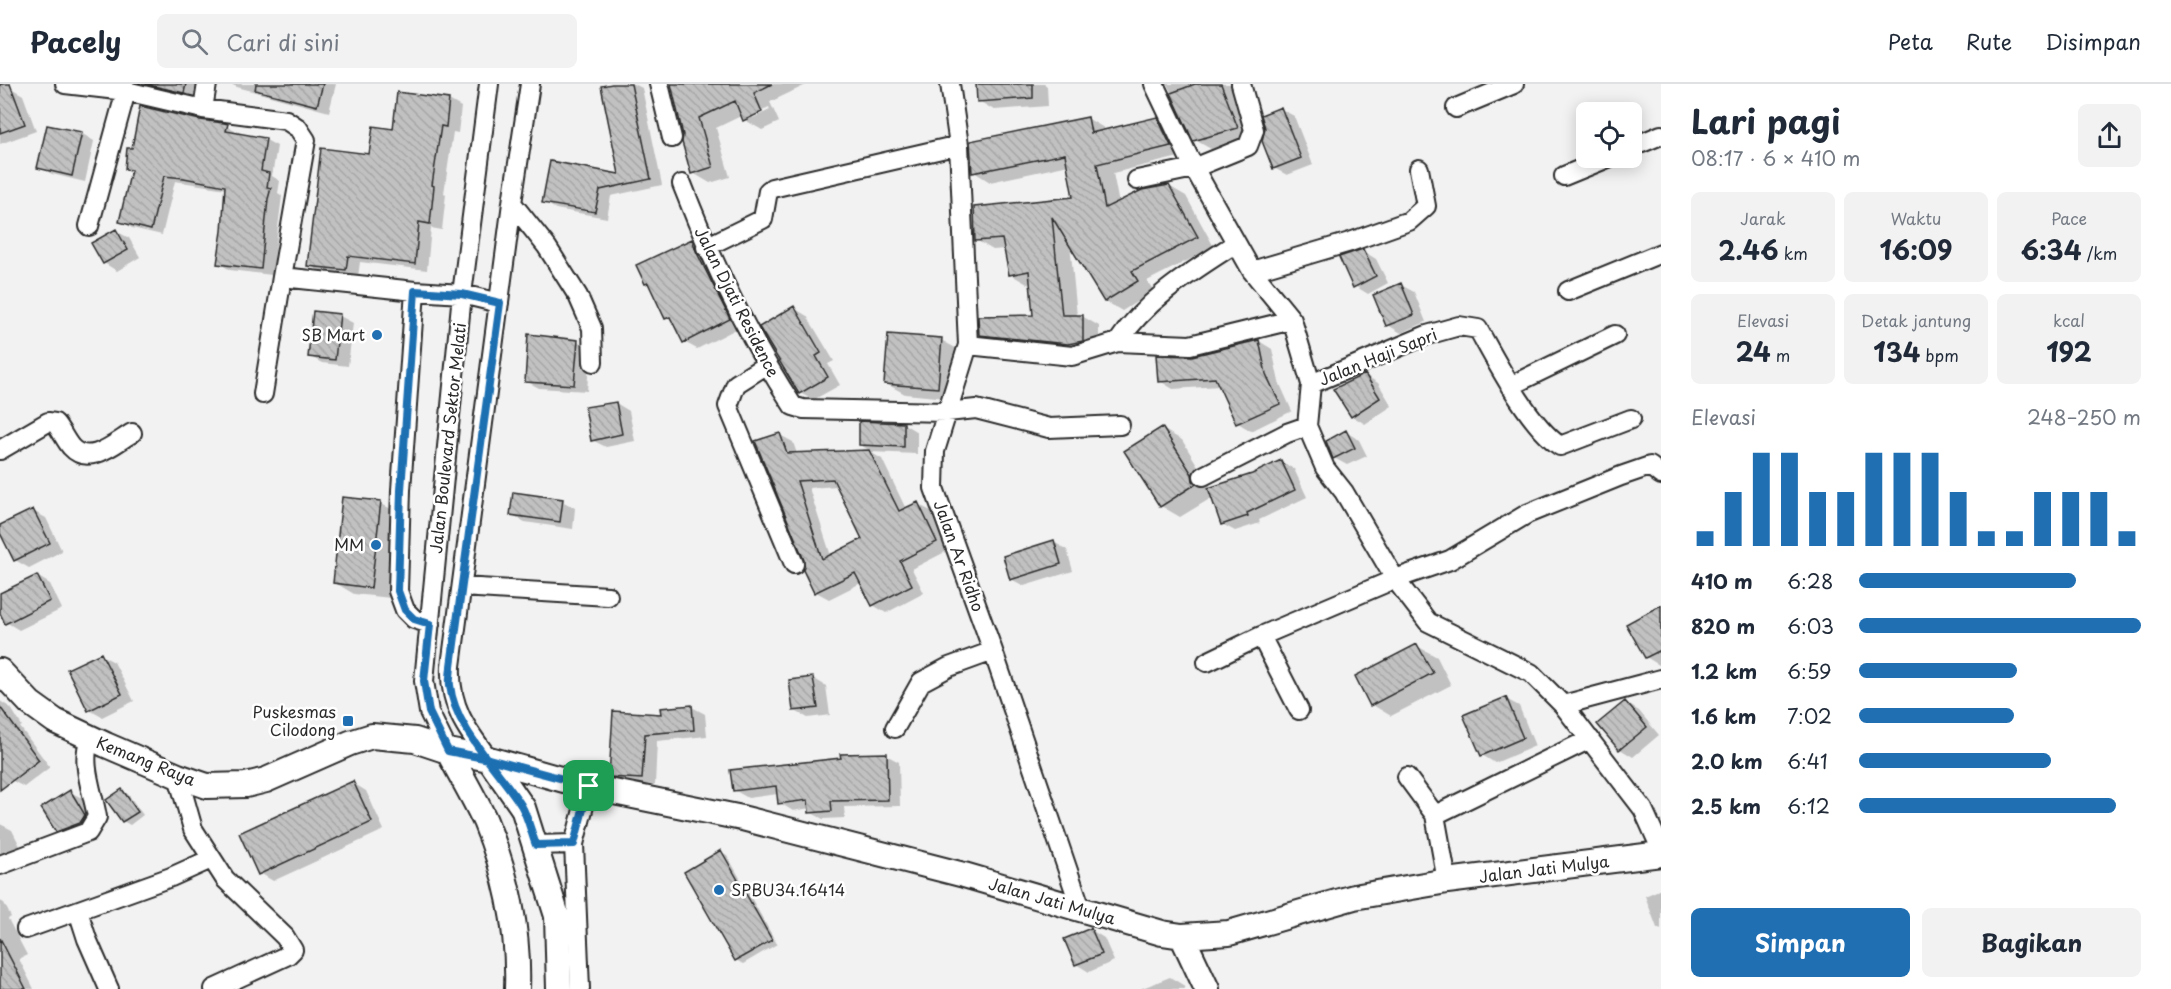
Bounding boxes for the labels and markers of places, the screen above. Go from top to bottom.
place label: SB Mart [301,322,365,346]
marker: SB Mart [370,328,384,342]
place label: MM [334,532,364,556]
marker: MM [369,538,383,552]
place label: Puskesmas Cilodong [253,699,336,741]
marker: Puskesmas Cilodong [341,714,355,728]
pin [563,760,614,811]
place label: SPBU34.16414 [731,877,845,901]
marker: SPBU34.16414 [712,883,726,897]

